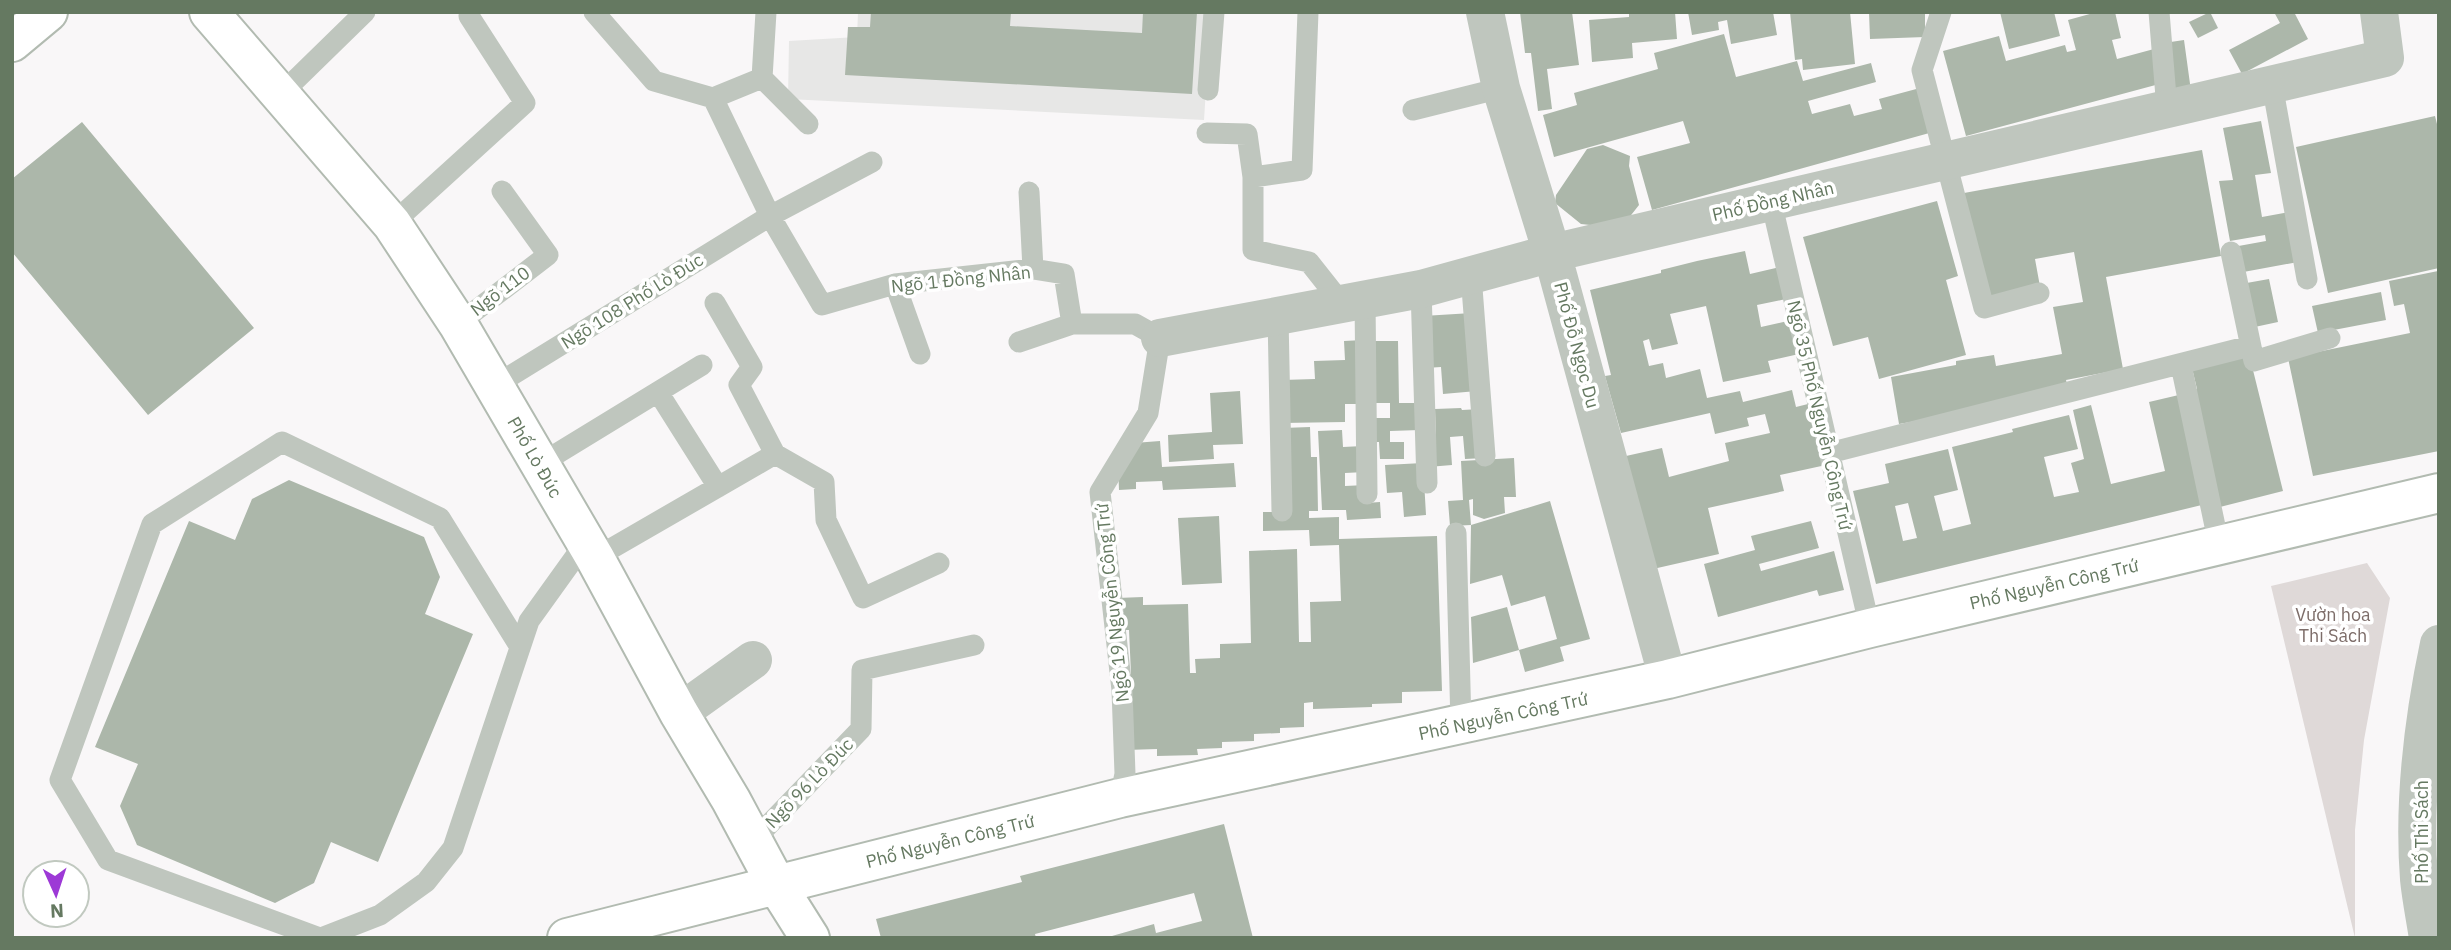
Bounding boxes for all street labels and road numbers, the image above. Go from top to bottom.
street label: Phố Đồng Nhân [1710,176,1836,226]
street label: Ngõ 108 Phố Lò Đúc [557,248,707,354]
street label: Ngõ 1 Đồng Nhân [890,260,1032,298]
street label: Ngõ 110 [466,261,534,321]
street label: Phố Đỗ Ngọc Du [1549,279,1605,411]
street label: Ngõ 35 Phố Nguyễn Công Trứ [1782,298,1858,533]
street label: Phố Lò Đúc [503,412,567,502]
street label: Ngõ 19 Nguyễn Công Trứ [1090,502,1134,703]
street label: Phố Nguyễn Công Trứ [1967,553,2141,615]
street label: Phố Nguyễn Công Trứ [1416,687,1591,745]
street label: Ngõ 96 Lò Đúc [760,733,858,833]
street label: Phố Thi Sách [2410,780,2433,884]
street label: Phố Nguyễn Công Trứ [863,809,1037,873]

